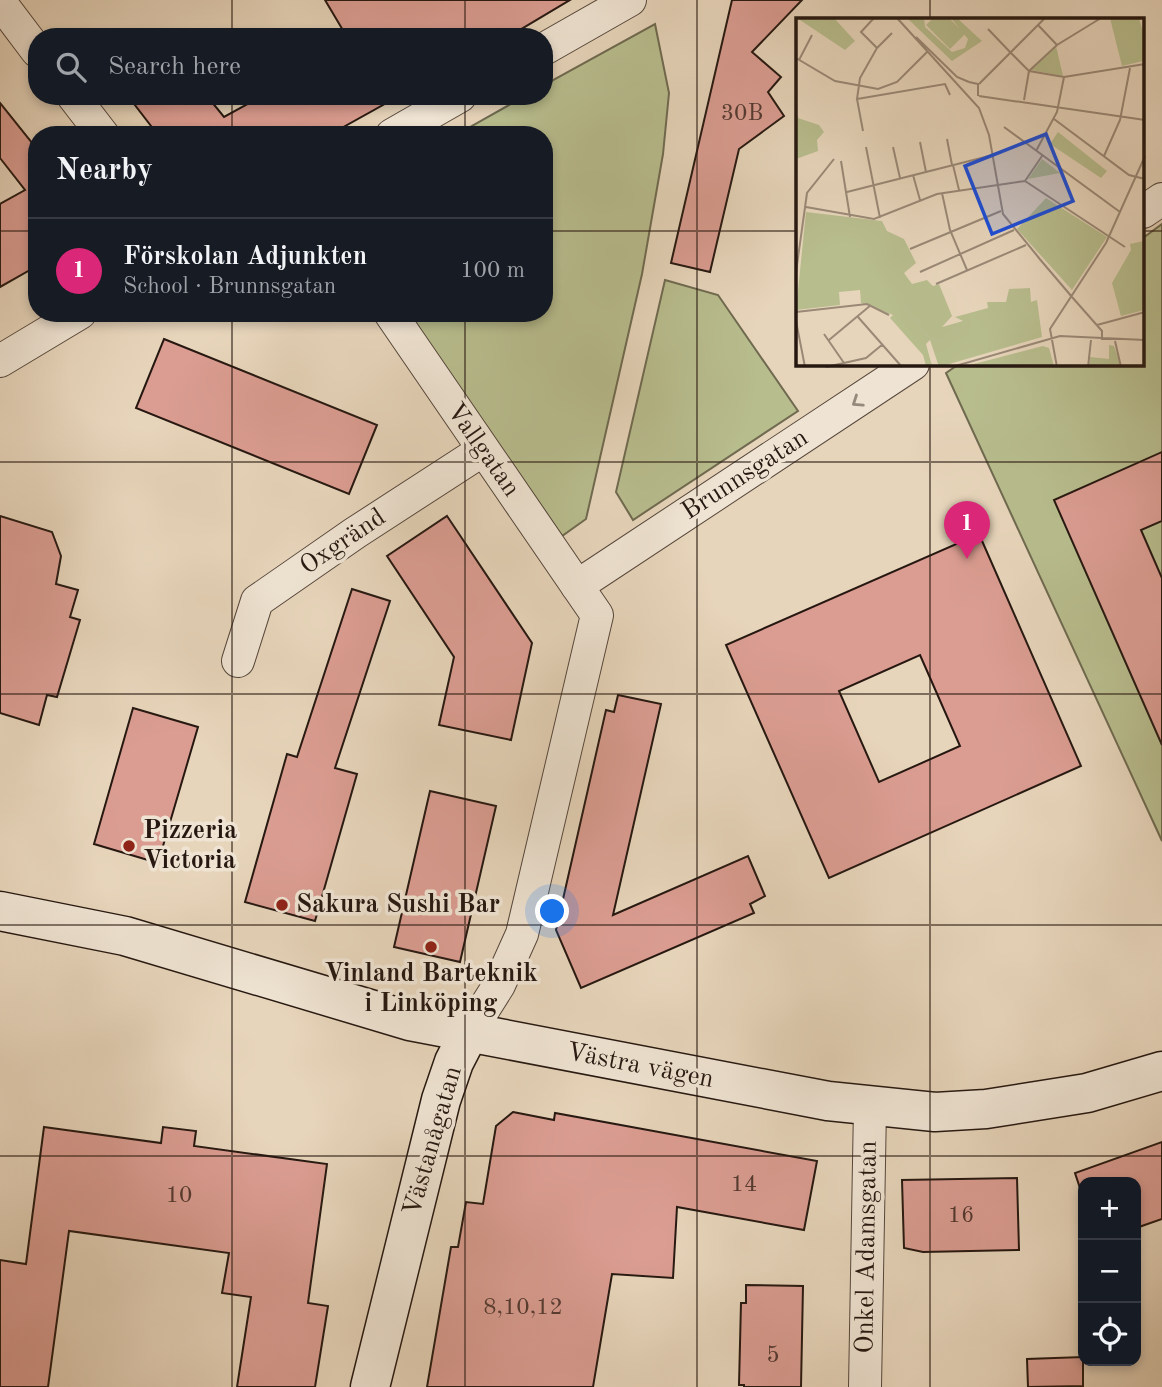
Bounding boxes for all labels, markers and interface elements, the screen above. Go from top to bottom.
inset map [796,18,1144,366]
search box [28,28,553,105]
icon: search [52,48,90,86]
text: Search here [108,54,241,80]
house number: 30B [721,102,763,125]
text: Nearby [56,156,153,186]
text: Förskolan Adjunkten [123,244,367,270]
text: 1 [72,259,86,282]
text: 100 m [460,259,525,282]
text: School · Brunnsgatan [123,275,336,298]
one-way arrow [851,393,864,406]
street label: Vallgatan [441,398,525,502]
street label: Brunnsgatan [677,425,813,525]
pin: 1 [944,501,990,559]
street label: Oxgränd [296,504,390,580]
place label: Pizzeria Victoria [143,818,237,874]
marker: Pizzeria Victoria [121,838,137,854]
place label: Sakura Sushi Bar [296,892,500,918]
your location [535,894,569,928]
marker: Sakura Sushi Bar [274,897,290,913]
marker: Vinland Barteknik i Linköping [423,939,439,955]
place label: Vinland Barteknik i Linköping [324,961,538,1017]
street label: Västra vägen [564,1039,716,1093]
street label: Västanågatan [399,1063,467,1219]
street label: Onkel Adamsgatan [852,1140,882,1354]
house number: 14 [731,1173,757,1196]
map controls [1078,1177,1141,1366]
button: + [1078,1177,1141,1240]
house number: 10 [166,1184,192,1207]
house number: 16 [948,1204,974,1227]
button: − [1078,1240,1141,1303]
house number: 8,10,12 [483,1296,563,1319]
button: locate [1078,1303,1141,1366]
house number: 5 [766,1344,780,1367]

